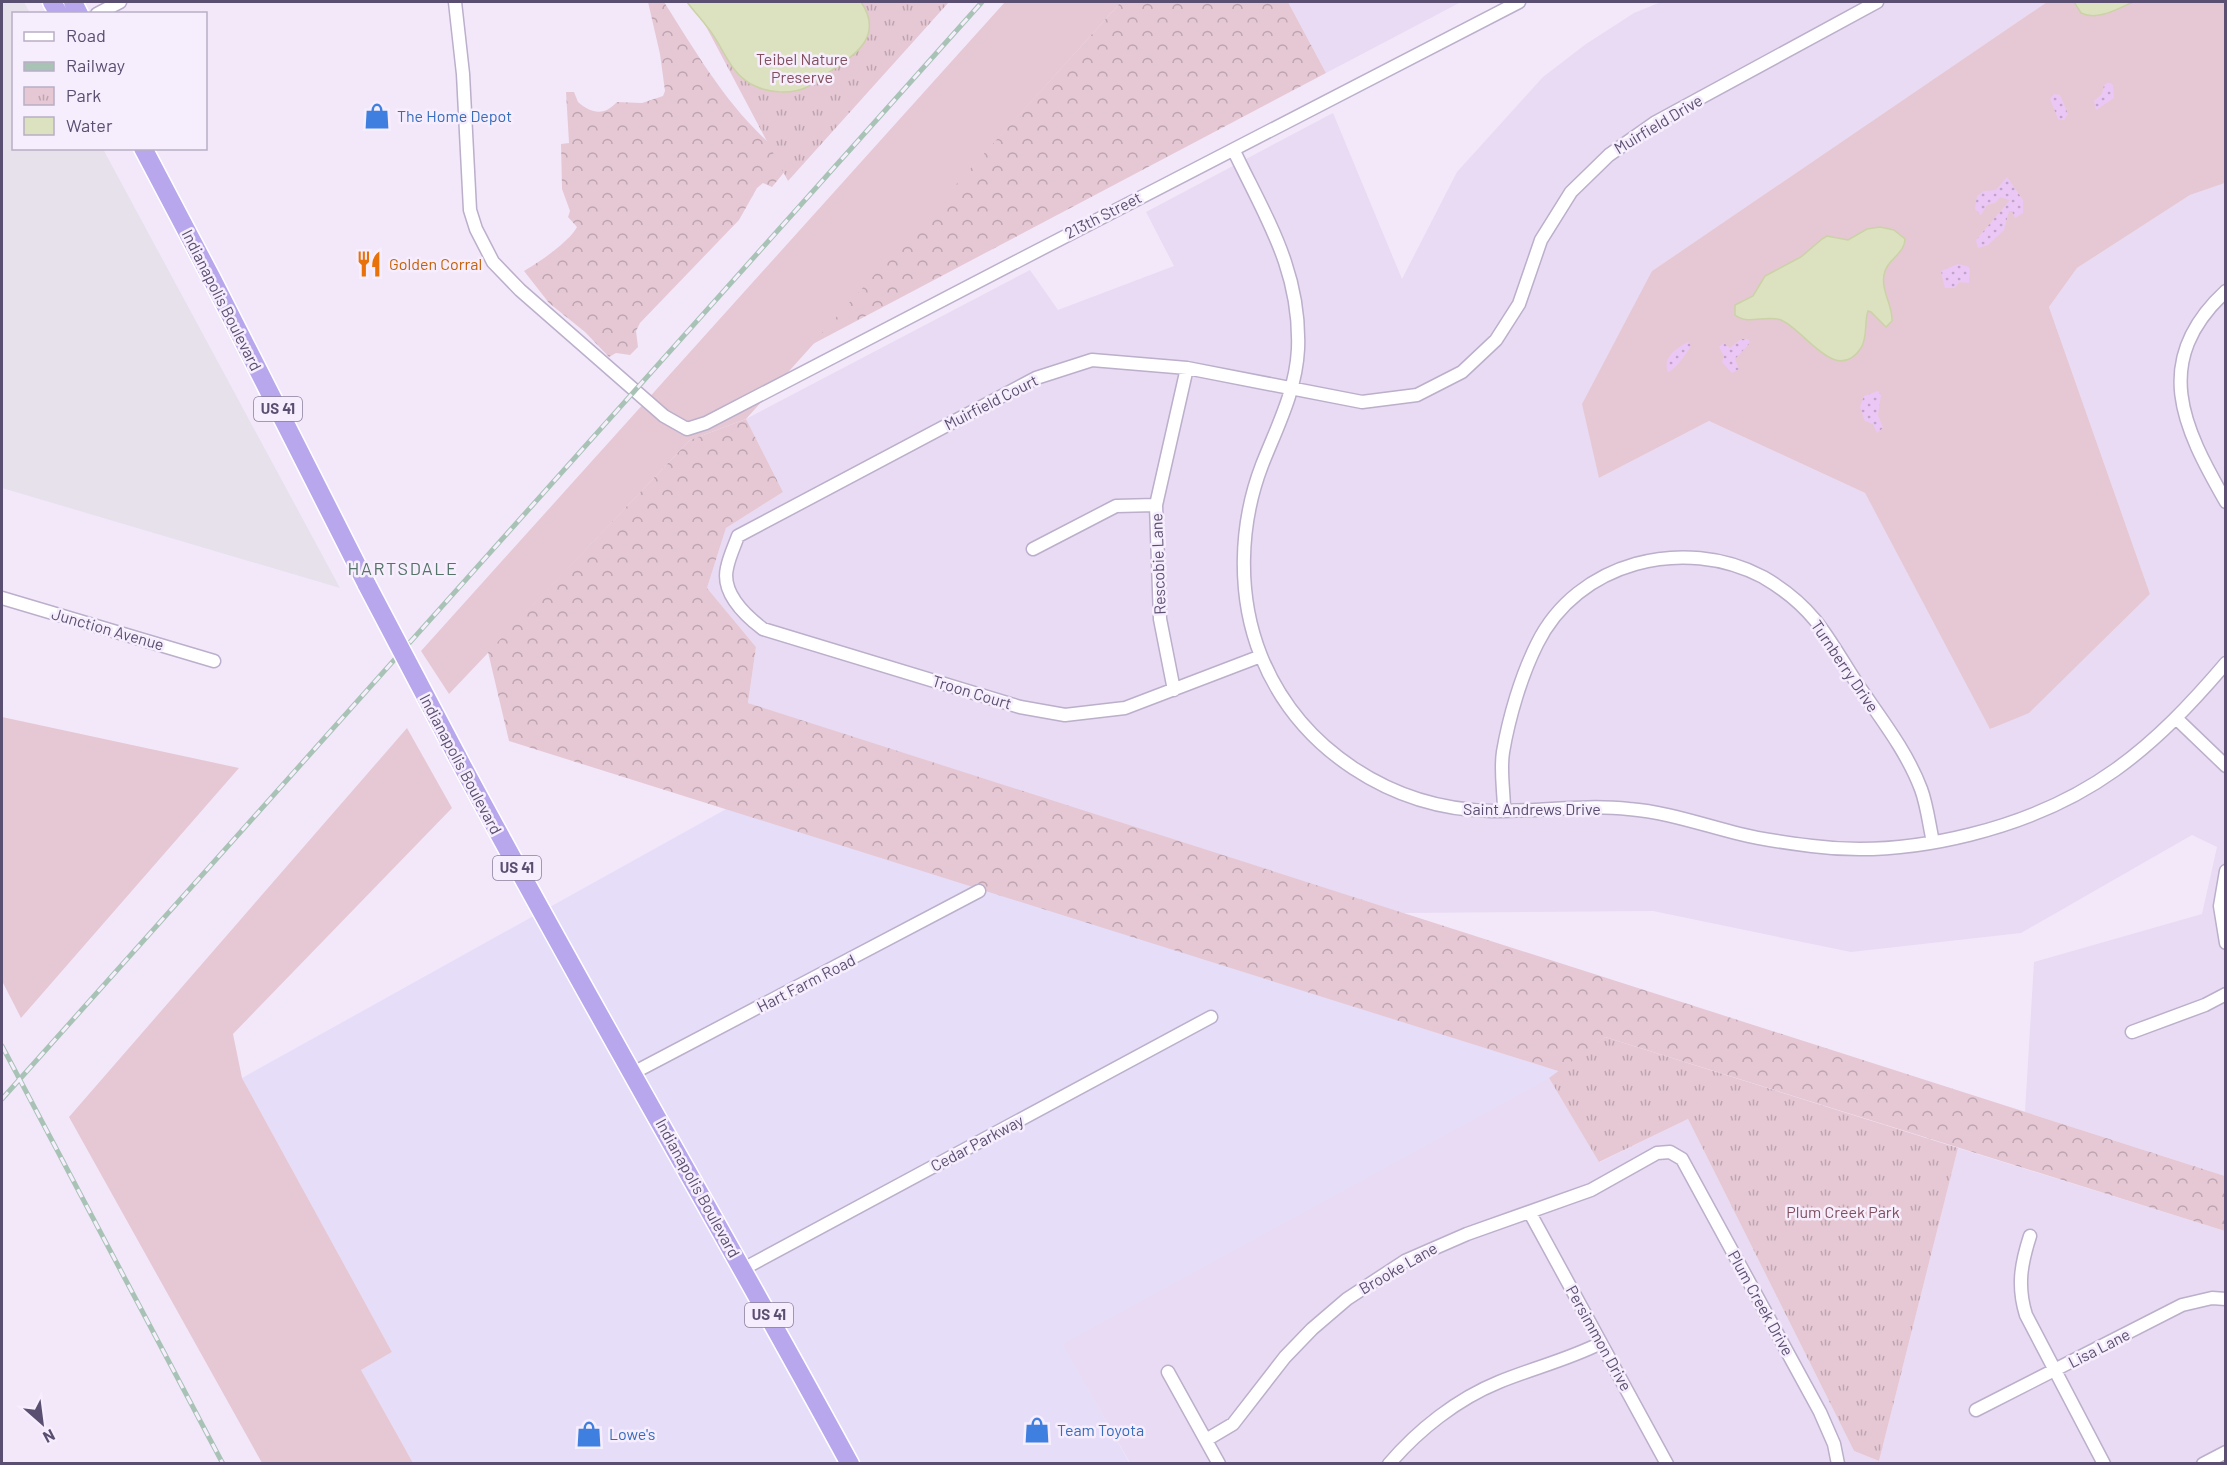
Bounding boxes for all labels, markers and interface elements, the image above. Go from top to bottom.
legend [12,12,207,150]
text: Road [66,24,106,46]
park label: Teibel Nature Preserve [756,49,848,86]
text: Railway [66,54,125,76]
text: Park [66,84,101,106]
street label: Muirfield Drive [1610,90,1705,157]
shop icon: The Home Depot [362,101,392,131]
place label: The Home Depot [397,106,512,125]
text: Water [66,114,113,136]
street label: 213th Street [1061,187,1144,242]
street label: Indianapolis Boulevard [179,226,266,374]
restaurant icon: Golden Corral [354,249,384,279]
place label: Golden Corral [389,254,482,273]
street label: Muirfield Court [941,370,1041,433]
road number: US 41 [254,397,302,421]
street label: Rescobie Lane [1146,513,1169,615]
district label: HARTSDALE [348,557,458,579]
street label: Junction Avenue [50,603,166,654]
street label: Turnberry Drive [1808,616,1883,715]
street label: Troon Court [930,670,1014,713]
street label: Indianapolis Boulevard [416,690,506,837]
street label: Saint Andrews Drive [1463,799,1601,818]
road number: US 41 [493,856,541,880]
street label: Hart Farm Road [753,950,858,1016]
street label: Cedar Parkway [927,1110,1027,1175]
street label: Indianapolis Boulevard [652,1115,745,1261]
park label: Plum Creek Park [1786,1202,1900,1221]
street label: Brooke Lane [1355,1238,1440,1298]
street label: Plum Creek Drive [1725,1247,1798,1359]
street label: Persimmon Drive [1563,1282,1636,1394]
road number: US 41 [745,1303,793,1327]
street label: Lisa Lane [2065,1324,2133,1371]
north arrow [12,1393,72,1453]
shop icon: Team Toyota [1022,1415,1052,1445]
shop icon: Lowe's [574,1419,604,1449]
place label: Team Toyota [1057,1420,1144,1439]
place label: Lowe's [609,1424,655,1443]
text: N [40,1426,58,1448]

